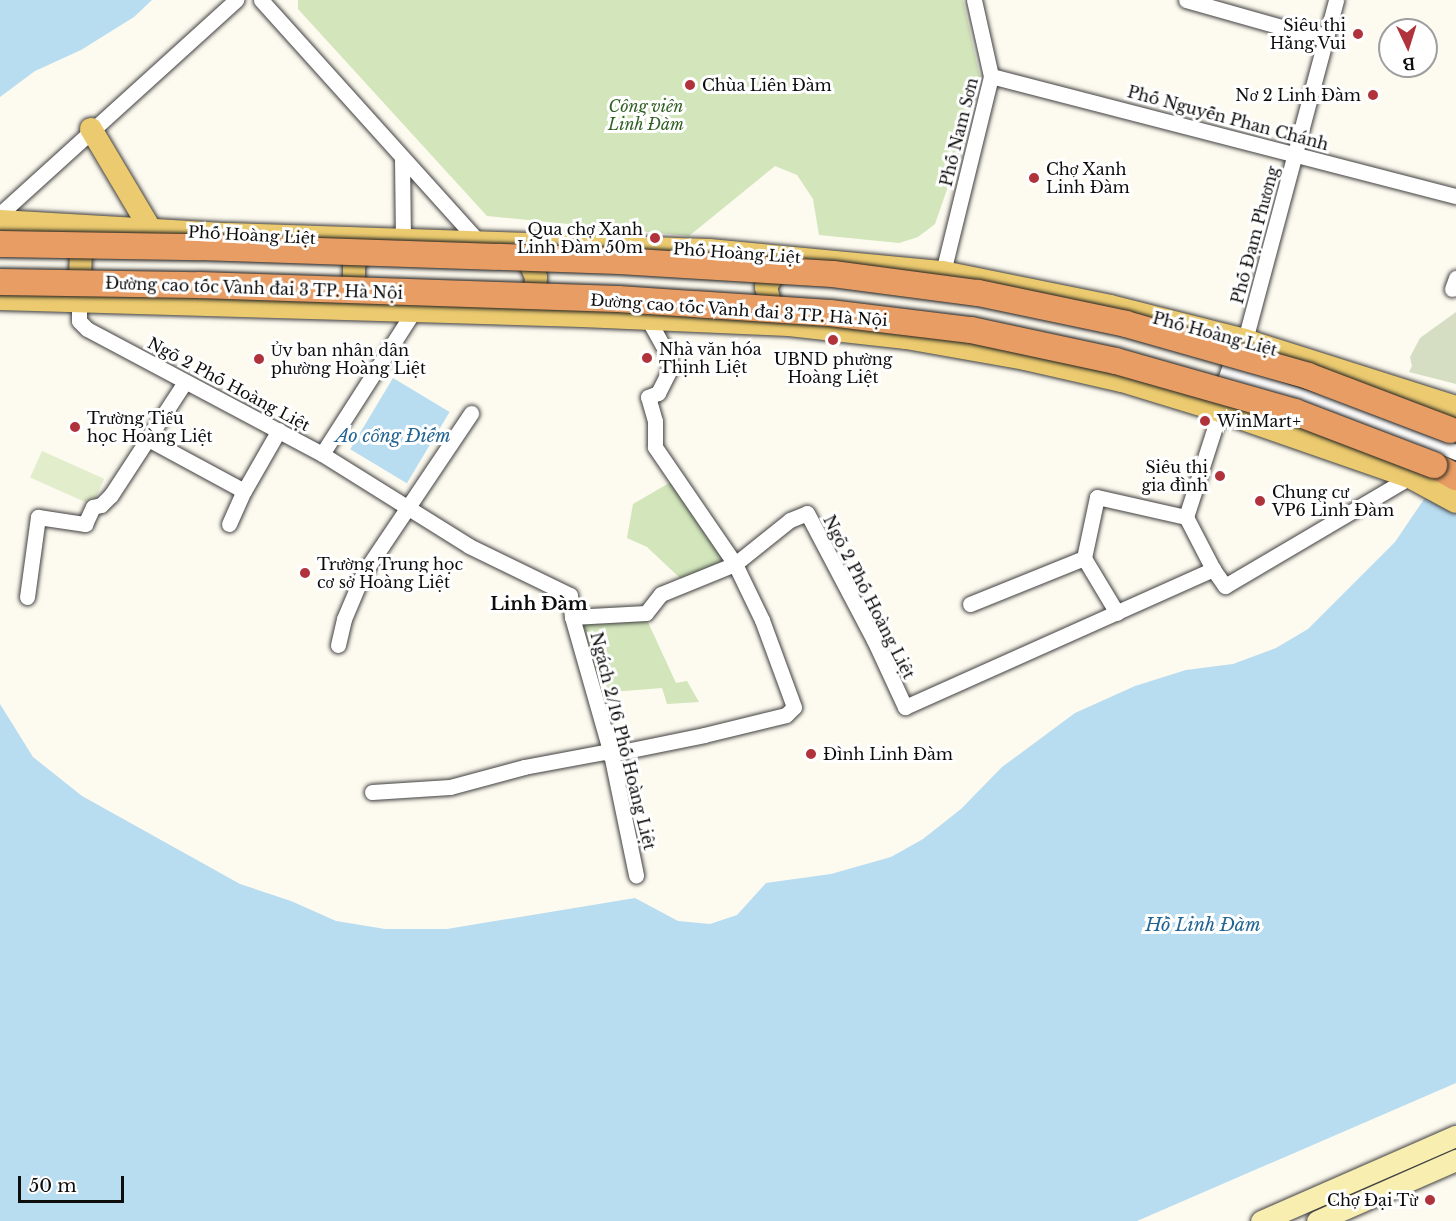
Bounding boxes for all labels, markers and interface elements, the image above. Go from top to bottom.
place label: Siêu thị Hằng Vui [1269,15,1346,53]
north arrow [1378,18,1438,78]
marker: Siêu thị Hằng Vui [1351,27,1365,41]
text: B [1402,54,1416,74]
place label: Chùa Liên Đàm [702,75,832,95]
street label: Phố Nam Sơn [936,76,982,188]
marker: Chùa Liên Đàm [683,78,697,92]
street label: Phố Nguyễn Phan Chánh [1125,82,1331,154]
place label: Nơ 2 Linh Đàm [1235,85,1361,105]
marker: Nơ 2 Linh Đàm [1366,88,1380,102]
park label: Công viên Linh Đàm [608,96,684,134]
place label: Chợ Xanh Linh Đàm [1046,159,1130,197]
street label: Phố Đạm Phương [1227,164,1283,306]
marker: Chợ Xanh Linh Đàm [1027,171,1041,185]
place label: Qua chợ Xanh Linh Đàm 50m [517,219,643,257]
street label: Phố Hoàng Liệt [187,222,317,248]
marker: Qua chợ Xanh Linh Đàm 50m [648,231,662,245]
street label: Phố Hoàng Liệt [672,239,802,267]
street label: Đường cao tốc Vành đai 3 TP. Hà Nội [104,273,404,303]
street label: Đường cao tốc Vành đai 3 TP. Hà Nội [589,290,889,330]
street label: Phố Hoàng Liệt [1151,308,1279,360]
street label: Ngõ 2 Phố Hoàng Liệt [144,333,314,435]
marker: UBND phường Hoàng Liệt [826,333,840,347]
place label: Nhà văn hóa Thịnh Liệt [659,339,762,377]
place label: Ủy ban nhân dân phường Hoàng Liệt [271,340,426,378]
place label: UBND phường Hoàng Liệt [774,349,892,387]
marker: Nhà văn hóa Thịnh Liệt [640,351,654,365]
marker: Ủy ban nhân dân phường Hoàng Liệt [252,352,266,366]
place label: Trường Tiểu học Hoàng Liệt [87,408,213,446]
place label: WinMart+ [1217,411,1301,431]
marker: WinMart+ [1198,414,1212,428]
marker: Trường Tiểu học Hoàng Liệt [68,420,82,434]
water label: Ao cổng Điếm [335,425,451,447]
place label: Siêu thị gia đình [1141,457,1208,495]
marker: Siêu thị gia đình [1213,469,1227,483]
place label: Chung cư VP6 Linh Đàm [1272,482,1394,520]
marker: Chung cư VP6 Linh Đàm [1253,494,1267,508]
street label: Ngõ 2 Phố Hoàng Liệt [819,512,919,682]
place label: Trường Trung học cơ sở Hoàng Liệt [317,554,464,592]
marker: Trường Trung học cơ sở Hoàng Liệt [298,566,312,580]
district label: Linh Đàm [490,593,588,615]
street label: Ngách 2/16 Phố Hoàng Liệt [587,630,659,852]
place label: Đình Linh Đàm [823,744,953,764]
marker: Đình Linh Đàm [804,747,818,761]
water label: Hồ Linh Đàm [1145,914,1261,936]
scale bar [21,1164,128,1202]
text: 50 m [29,1175,77,1197]
place label: Chợ Đại Từ [1327,1190,1418,1210]
marker: Chợ Đại Từ [1423,1193,1437,1207]

